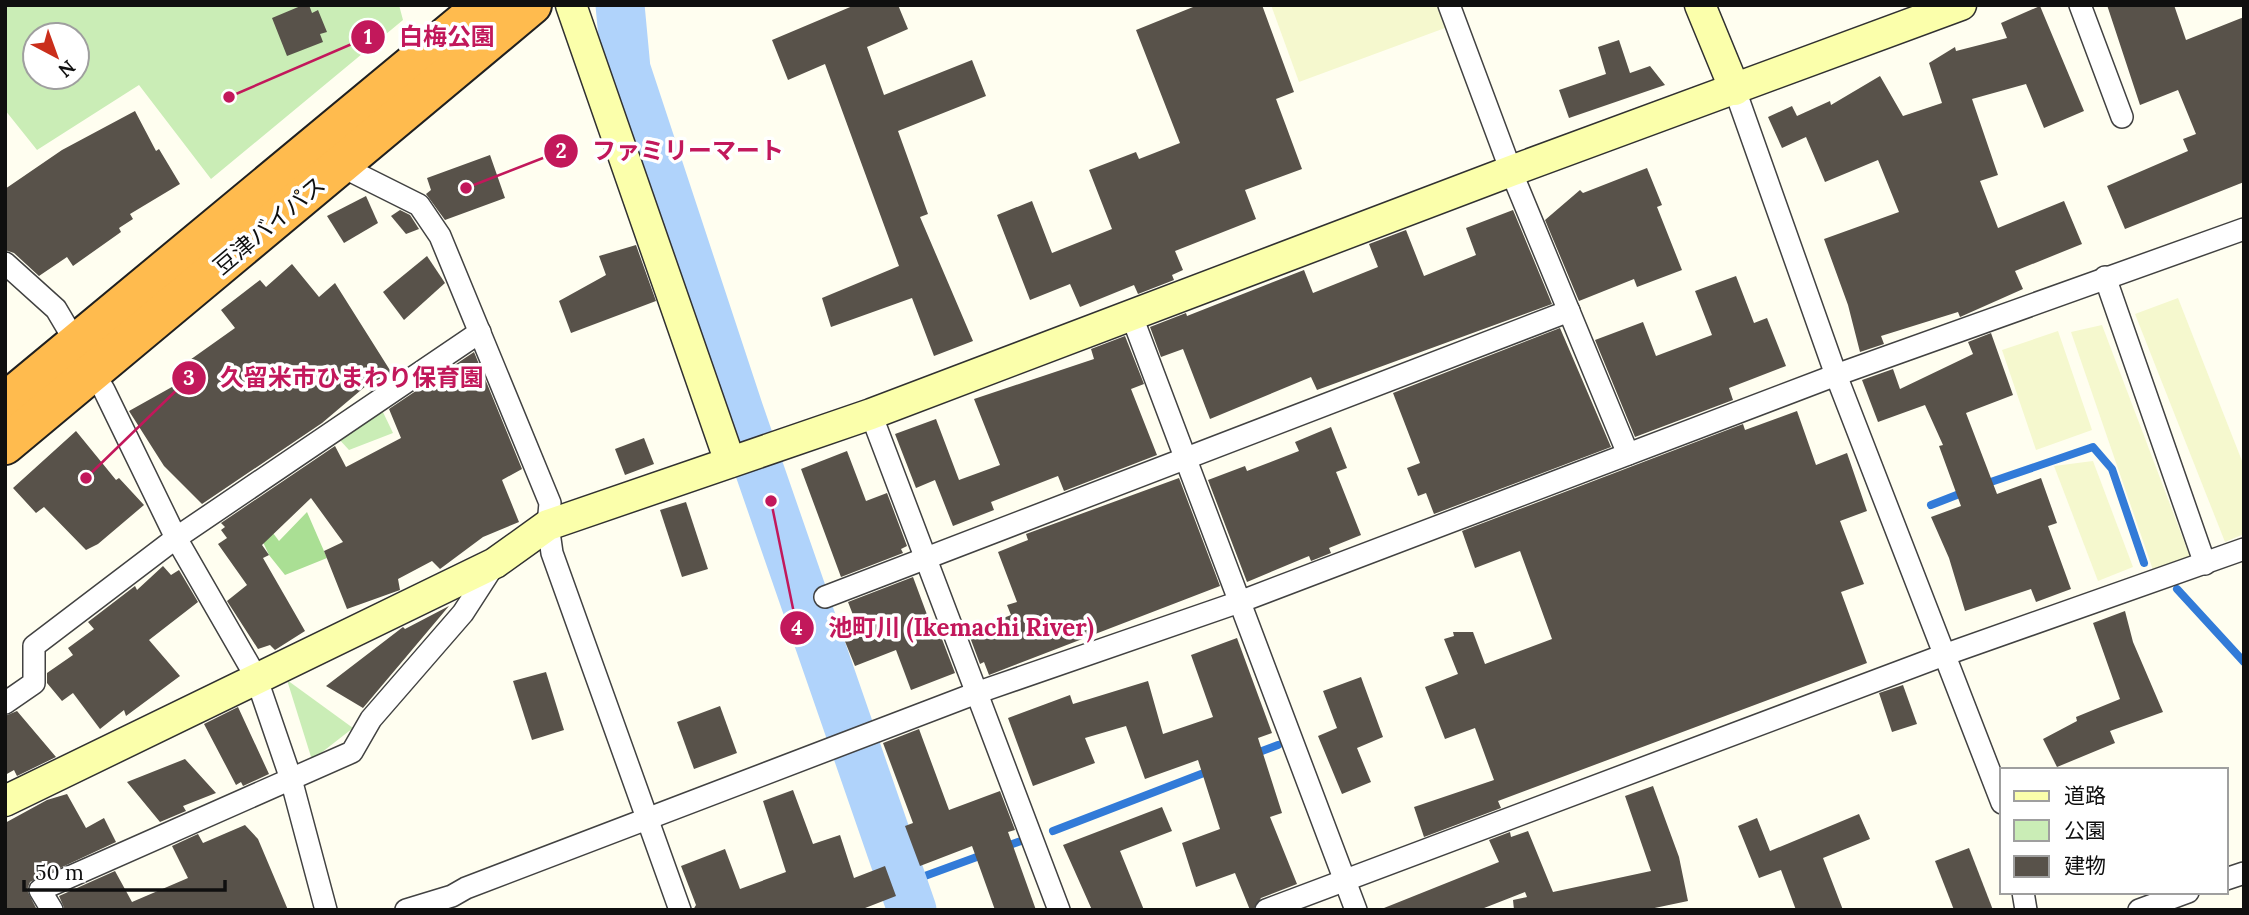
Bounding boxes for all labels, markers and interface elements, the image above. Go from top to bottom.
callout: 白梅公園 [350,15,509,60]
north arrow [21,21,91,91]
text: 白梅公園 [399,21,495,52]
text: 1 [364,23,372,50]
text: N [54,55,81,83]
callout: ファミリーマート [543,128,798,173]
text: ファミリーマート [592,135,784,166]
text: 2 [555,137,567,164]
street label: 豆津バイパス [207,170,331,280]
callout: 久留米市ひまわり保育園 [171,355,498,400]
text: 久留米市ひまわり保育園 [220,362,484,393]
text: 3 [183,364,195,391]
callout: 池町川 (Ikemachi River) [780,606,1108,651]
text: 池町川 (Ikemachi River) [828,612,1094,643]
text: 4 [791,614,803,641]
legend [2000,768,2228,894]
text: 道路 [2064,782,2106,809]
text: 公園 [2064,817,2106,844]
scale bar [24,848,226,892]
text: 建物 [2064,852,2106,879]
text: 50 m [35,859,84,886]

